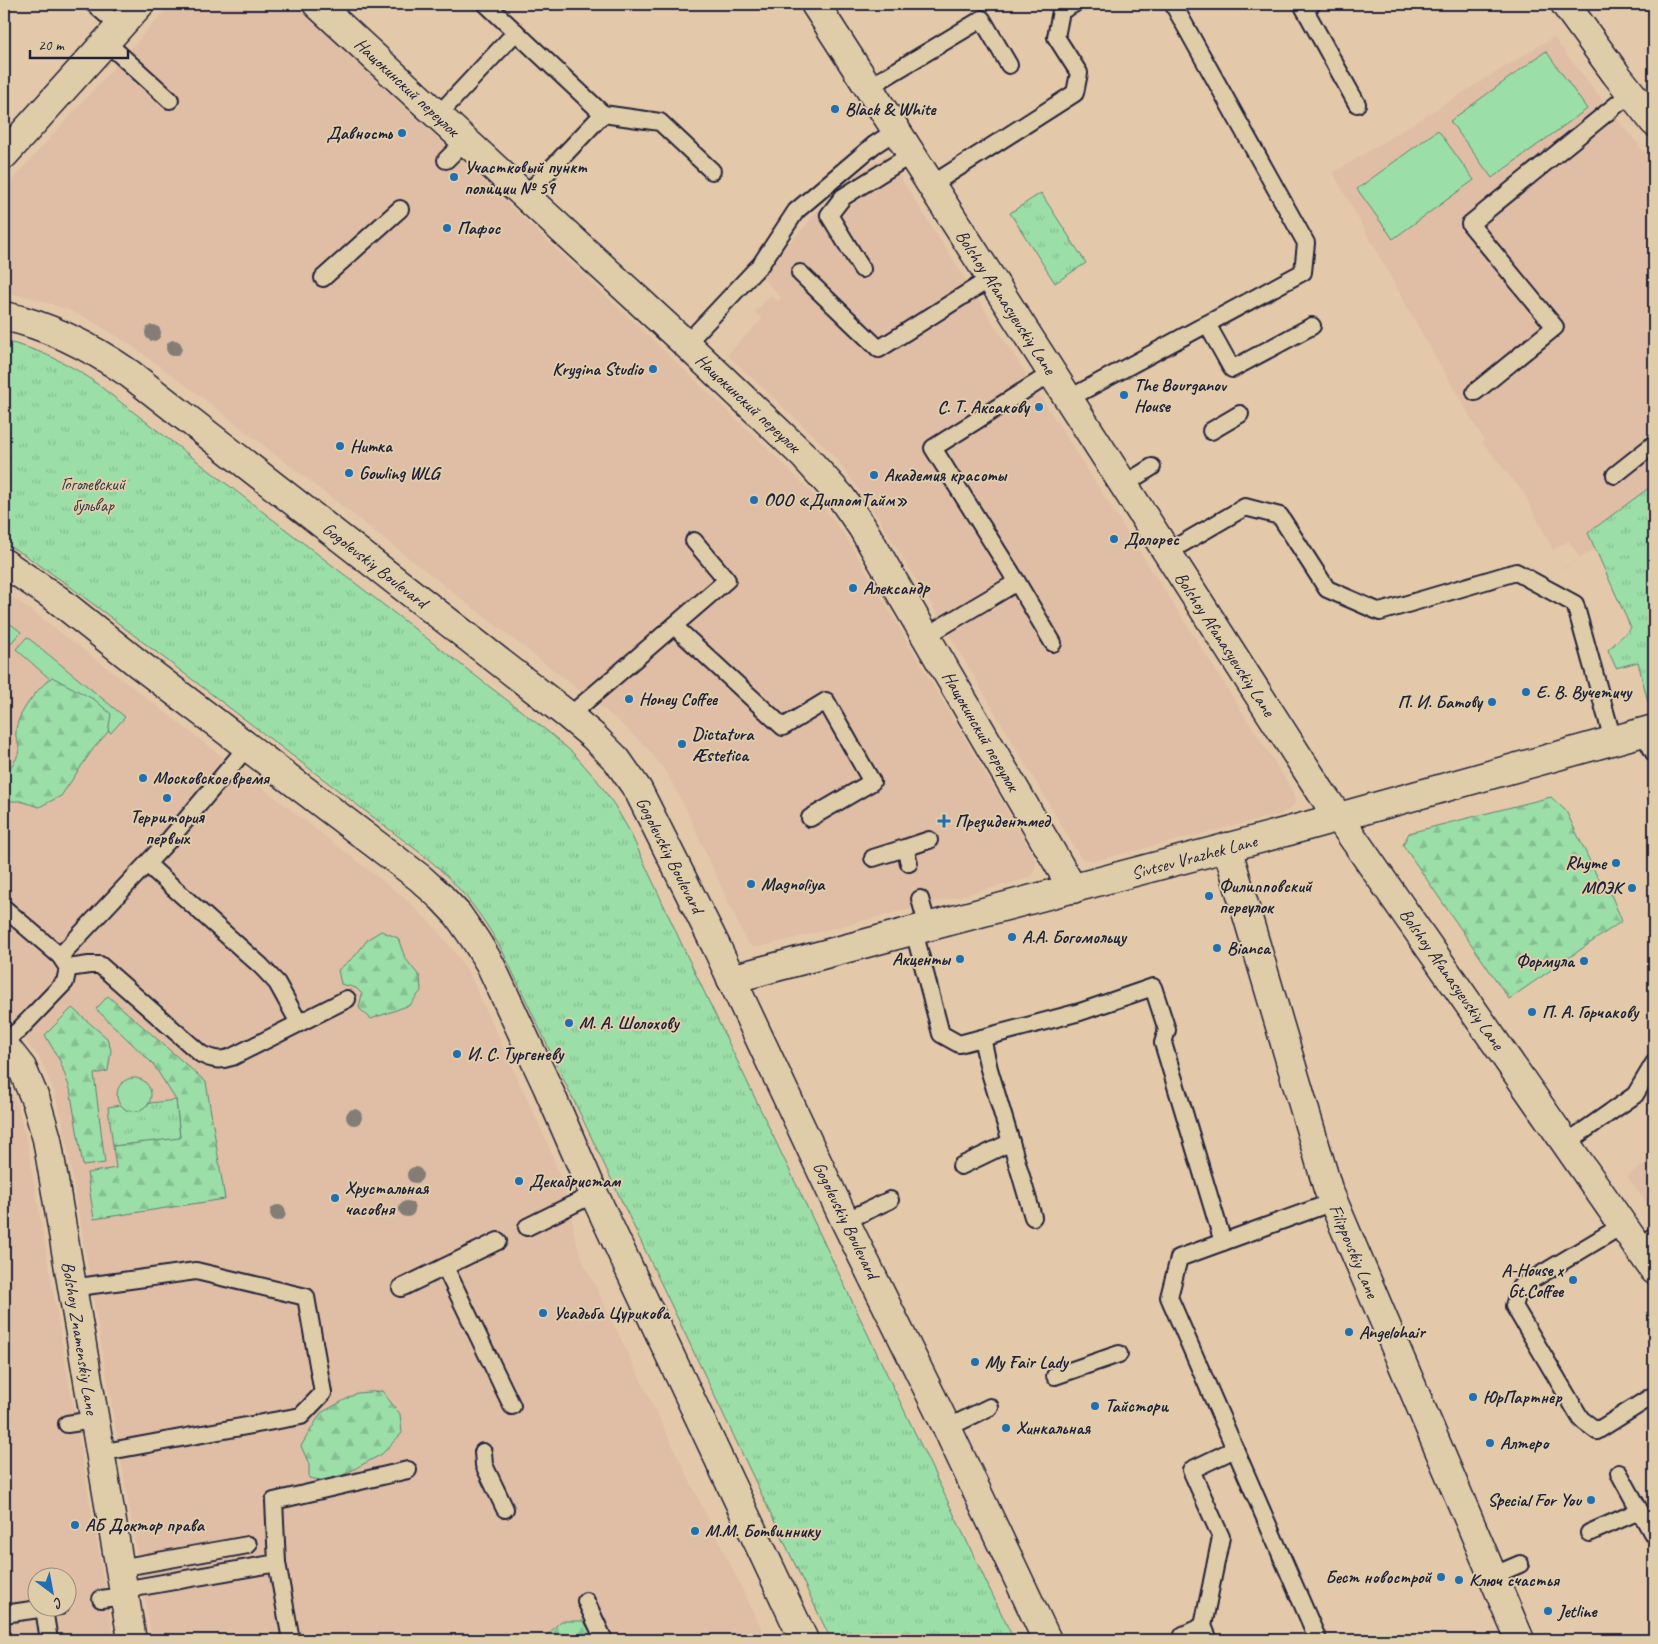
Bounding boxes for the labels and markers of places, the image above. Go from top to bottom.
place label: Black & White [845,98,937,120]
marker: Black & White [829,103,841,115]
place label: Давность [326,122,393,144]
marker: Давность [396,127,408,139]
place label: Участковый пункт полиции № 59 [464,156,587,199]
marker: Участковый пункт полиции № 59 [448,171,460,183]
place label: Пафос [457,217,501,239]
marker: Пафос [441,222,453,234]
place label: Krygina Studio [552,358,644,380]
marker: Krygina Studio [647,363,659,375]
place label: The Bourganov House [1134,374,1228,417]
marker: The Bourganov House [1118,389,1130,401]
place label: С. Т. Аксакову [938,396,1031,418]
marker: С. Т. Аксакову [1033,401,1045,413]
place label: Нитка [350,435,393,457]
marker: Нитка [334,440,346,452]
place label: Gowling WLG [359,462,442,484]
place label: Академия красоты [884,464,1008,486]
marker: Gowling WLG [343,467,355,479]
marker: Академия красоты [868,469,880,481]
place label: ООО «ДипломТайм» [764,489,907,511]
marker: ООО «ДипломТайм» [748,494,760,506]
place label: Долорес [1124,528,1180,550]
marker: Долорес [1108,533,1120,545]
place label: Александр [863,577,931,599]
marker: Александр [847,582,859,594]
place label: Е. В. Вучетичу [1536,681,1633,703]
marker: Е. В. Вучетичу [1520,686,1532,698]
place label: Honey Coffee [639,688,719,710]
place label: П. И. Батову [1398,691,1484,713]
marker: Honey Coffee [623,693,635,705]
marker: П. И. Батову [1486,696,1498,708]
place label: Dictatura Æstetica [692,723,755,766]
marker: Dictatura Æstetica [676,738,688,750]
place label: Московское время [153,767,270,789]
marker: Московское время [137,772,149,784]
marker: Территория первых [161,792,173,804]
place label: Территория первых [130,806,205,849]
place label: Президентмед [955,810,1052,833]
marker: Президентмед [937,814,951,828]
place label: Rhyme [1565,852,1608,874]
marker: Rhyme [1610,857,1622,869]
place label: Magnoliya [761,873,826,895]
place label: Филипповский переулок [1219,875,1313,918]
place label: МОЭК [1582,877,1626,899]
marker: Magnoliya [745,878,757,890]
marker: МОЭК [1626,882,1638,894]
marker: Филипповский переулок [1203,890,1215,902]
place label: А.А. Богомольцу [1022,926,1128,948]
marker: А.А. Богомольцу [1006,931,1018,943]
place label: Bianca [1227,937,1271,959]
marker: Bianca [1211,942,1223,954]
place label: Акценты [892,948,952,970]
place label: Формула [1516,950,1576,972]
marker: Акценты [954,953,966,965]
marker: Формула [1578,955,1590,967]
place label: П. А. Горчакову [1542,1001,1640,1023]
marker: П. А. Горчакову [1526,1006,1538,1018]
place label: М. А. Шолохову [579,1012,680,1034]
marker: М. А. Шолохову [563,1017,575,1029]
place label: И. С. Тургеневу [467,1043,565,1065]
marker: И. С. Тургеневу [451,1048,463,1060]
place label: Декабристам [529,1170,622,1192]
marker: Декабристам [513,1175,525,1187]
place label: Хрустальная часовня [345,1177,430,1220]
marker: Хрустальная часовня [329,1192,341,1204]
place label: A-House x Gt.Coffee [1502,1259,1565,1302]
marker: A-House x Gt.Coffee [1567,1274,1579,1286]
place label: Усадьба Цурикова [553,1302,671,1324]
marker: Усадьба Цурикова [537,1307,549,1319]
place label: Angelohair [1359,1321,1427,1343]
marker: Angelohair [1343,1326,1355,1338]
place label: My Fair Lady [985,1351,1069,1373]
marker: My Fair Lady [969,1356,981,1368]
place label: ЮрПартнер [1483,1386,1563,1408]
marker: ЮрПартнер [1467,1391,1479,1403]
place label: Тайстори [1105,1395,1170,1417]
marker: Тайстори [1089,1400,1101,1412]
place label: Хинкальная [1016,1417,1091,1439]
marker: Хинкальная [1000,1422,1012,1434]
place label: Алтеро [1500,1432,1550,1454]
marker: Алтеро [1484,1437,1496,1449]
place label: Special For You [1488,1489,1582,1511]
marker: Special For You [1585,1494,1597,1506]
place label: АБ Доктор права [85,1514,206,1536]
marker: АБ Доктор права [69,1519,81,1531]
place label: М.М. Ботвиннику [705,1520,821,1542]
marker: М.М. Ботвиннику [689,1525,701,1537]
place label: Бест новострой [1325,1566,1432,1588]
place label: Ключ счастья [1469,1569,1560,1591]
marker: Бест новострой [1435,1571,1447,1583]
marker: Ключ счастья [1453,1574,1465,1586]
place label: Jetline [1556,1600,1598,1622]
marker: Jetline [1542,1605,1554,1617]

